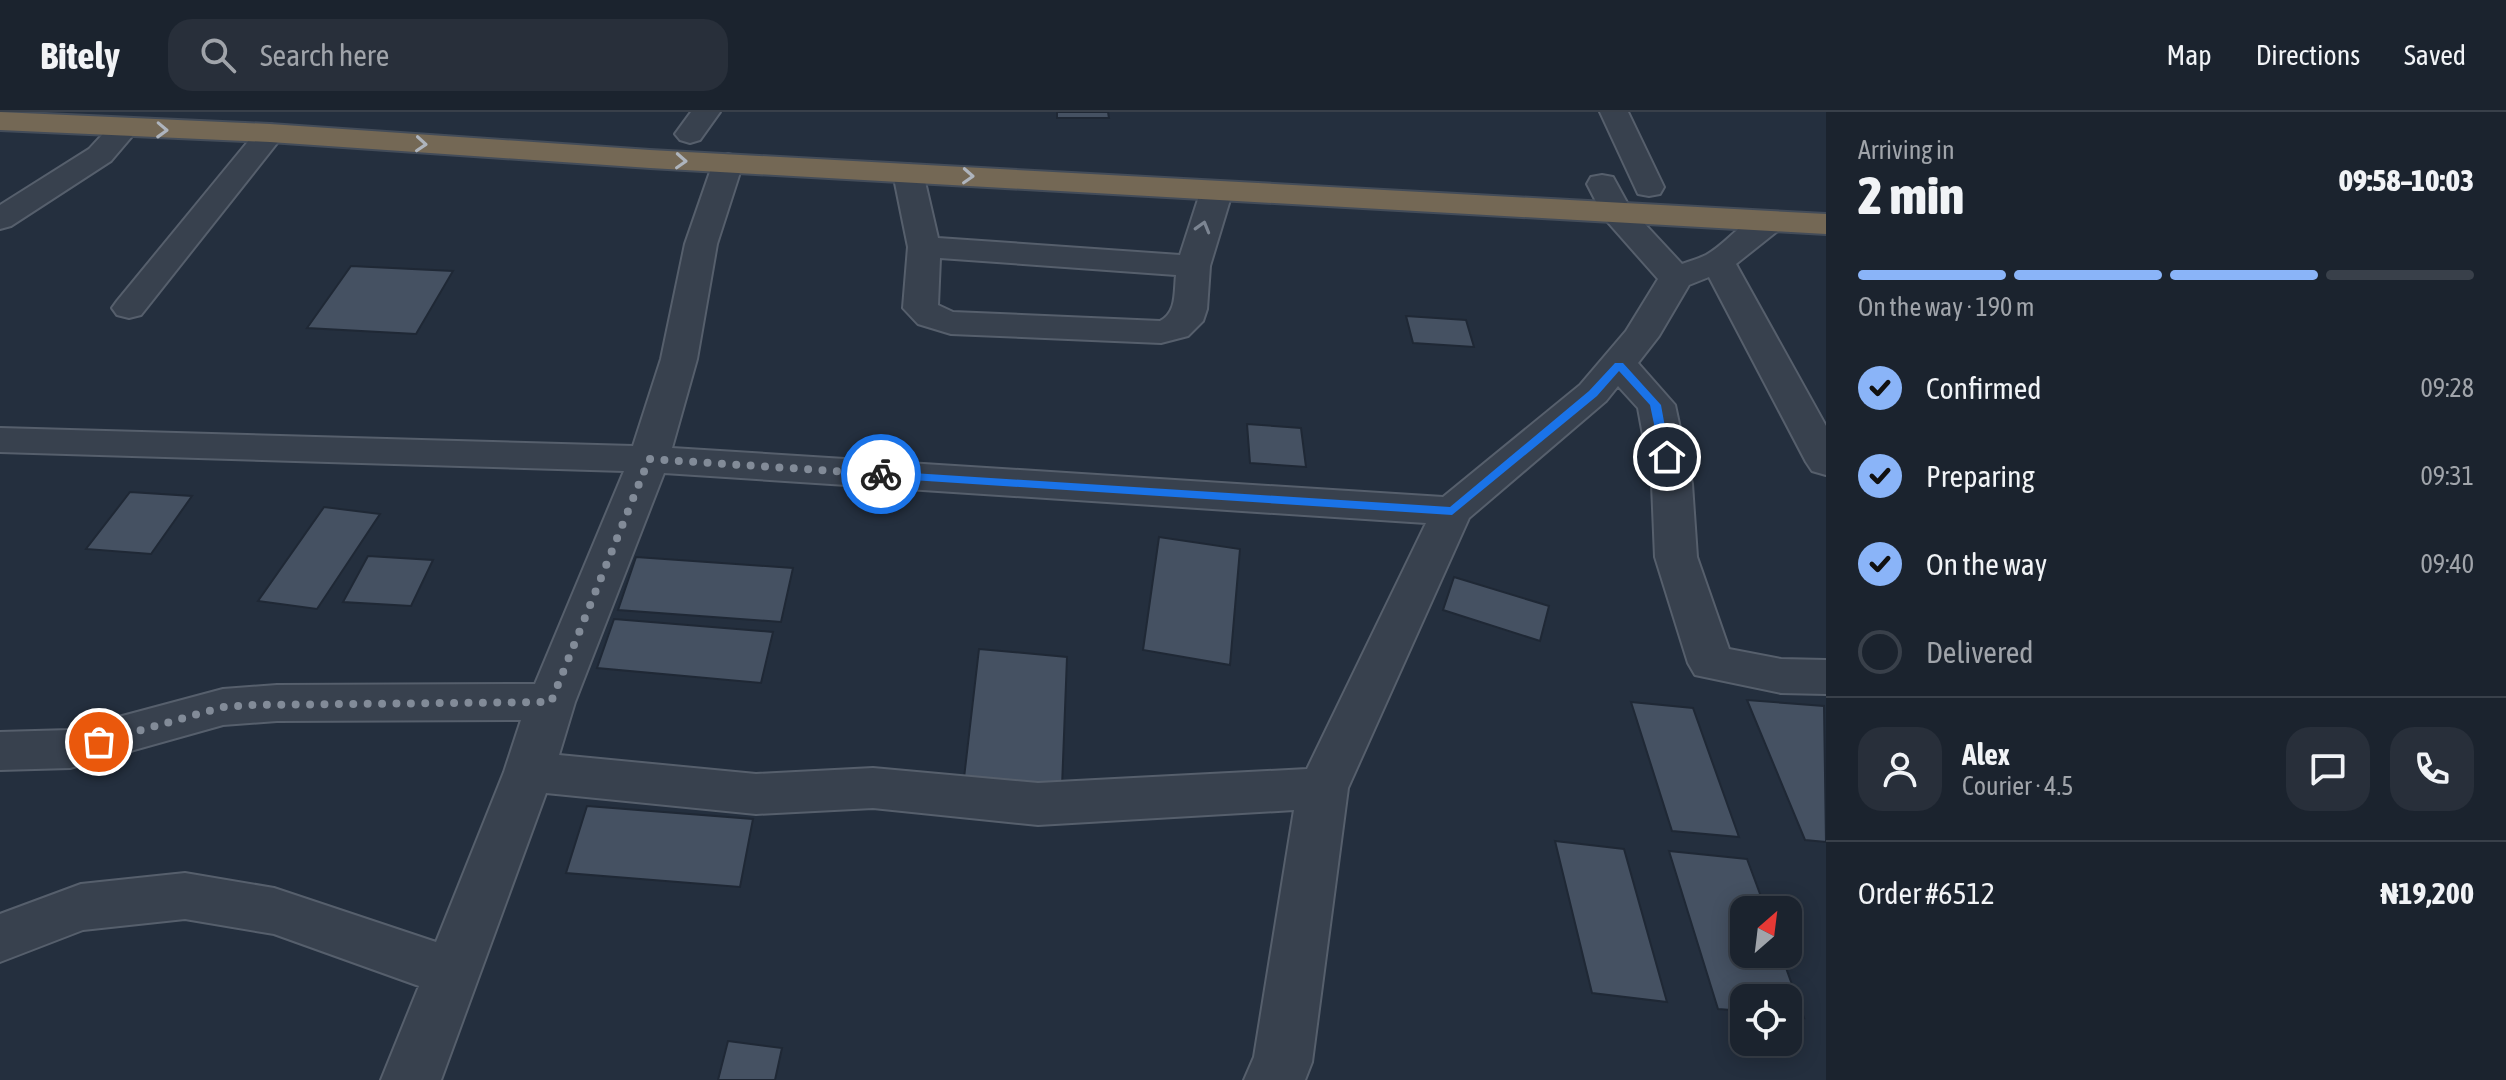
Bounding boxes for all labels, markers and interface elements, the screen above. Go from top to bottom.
search box [168,19,728,91]
icon: search [196,33,240,77]
text: Bitely [40,34,120,77]
text: Search here [260,38,389,72]
text: Map [2167,39,2212,71]
text: Directions [2256,39,2360,71]
text: Saved [2404,39,2466,71]
one-way arrow [156,121,169,138]
one-way arrow [415,135,428,152]
text: Arriving in [1858,135,1955,165]
one-way arrow [675,152,688,169]
text: 09:58–10:03 [2339,163,2474,197]
text: 2 min [1858,165,1964,225]
one-way arrow [962,167,975,184]
one-way arrow [1194,221,1211,235]
text: On the way · 190 m [1858,292,2035,322]
icon: check [1858,366,1902,410]
text: Confirmed [1926,371,2041,405]
text: 09:28 [2420,373,2474,403]
pin [1633,423,1701,491]
courier [841,434,921,514]
icon: home [1645,435,1689,479]
icon: bike [859,452,903,496]
icon: check [1858,454,1902,498]
text: Preparing [1926,459,2035,493]
text: 09:31 [2420,461,2474,491]
icon: check [1858,542,1902,586]
text: On the way [1926,547,2047,581]
text: 09:40 [2420,549,2474,579]
text: Delivered [1926,635,2034,669]
pin [65,708,133,776]
icon: bag [77,720,121,764]
button: person [1858,727,1942,811]
button: chat [2286,727,2370,811]
button: phone [2390,727,2474,811]
text: Alex [1962,737,2010,771]
text: Courier · 4.5 [1962,771,2073,801]
text: Order #6512 [1858,876,1995,910]
text: ₦19,200 [2380,876,2474,910]
north arrow [1730,896,1802,968]
map controls [1730,896,1802,1056]
button: locate [1730,984,1802,1056]

